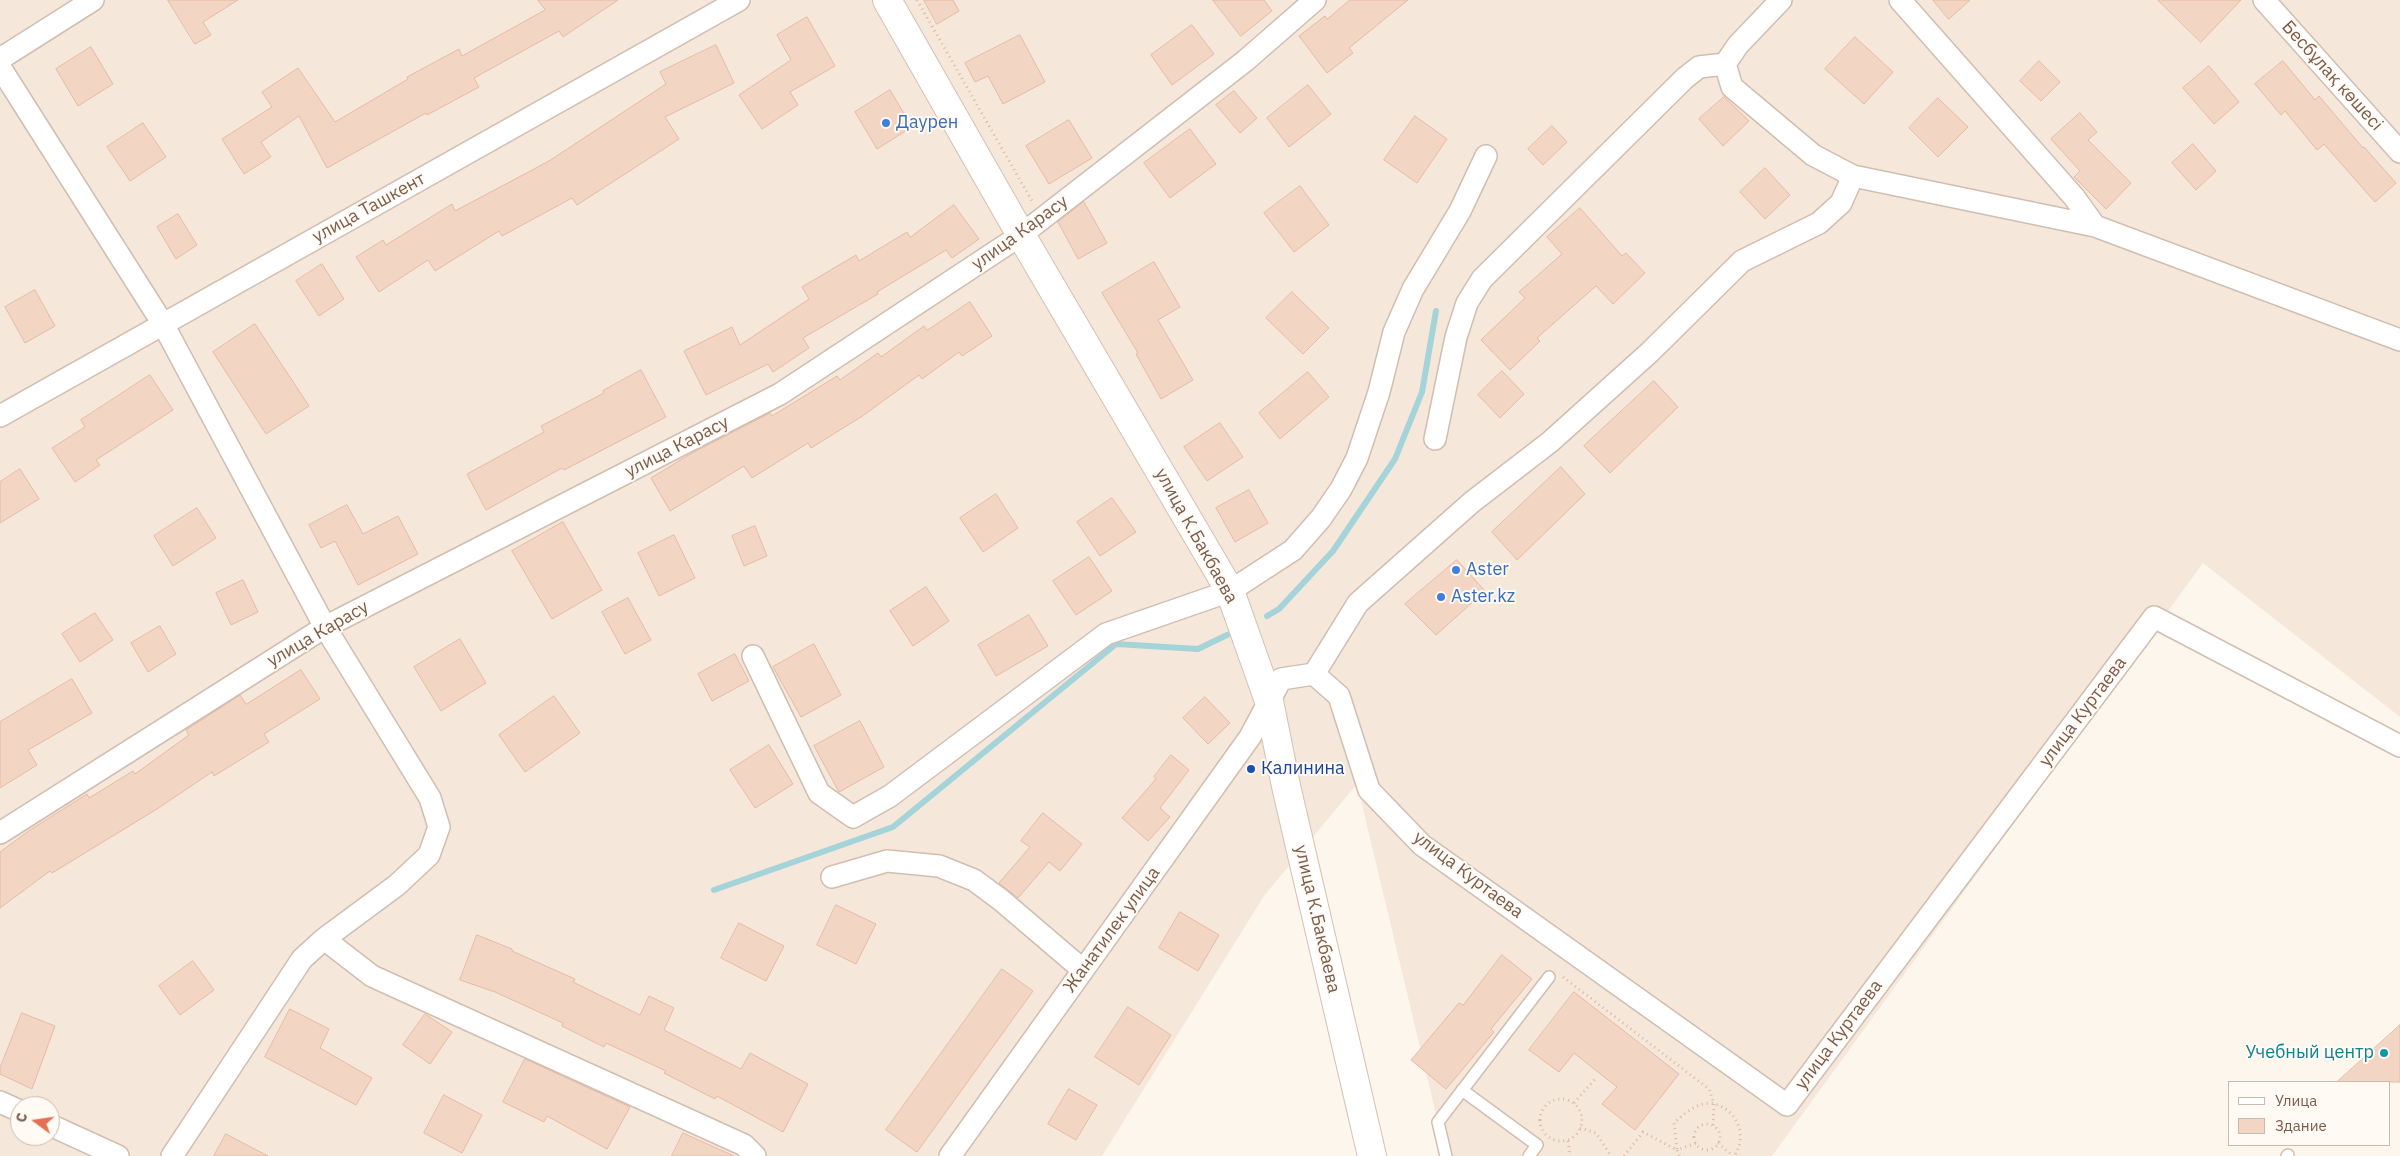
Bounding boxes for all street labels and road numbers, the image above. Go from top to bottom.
street label: Бесбұлақ көшесі [2277,17,2387,135]
street label: улица Ташкент [309,168,429,248]
street label: улица Карасу [968,191,1072,275]
street label: улица Карасу [621,412,733,482]
street label: улица К.Бакбаева [1150,465,1242,607]
street label: улица Карасу [263,596,373,672]
street label: улица Куртаева [2035,653,2131,771]
street label: улица Куртаева [1409,827,1527,923]
street label: улица К.Бакбаева [1289,843,1345,995]
street label: Жанатилек улица [1059,863,1165,997]
street label: улица Куртаева [1791,976,1887,1094]

